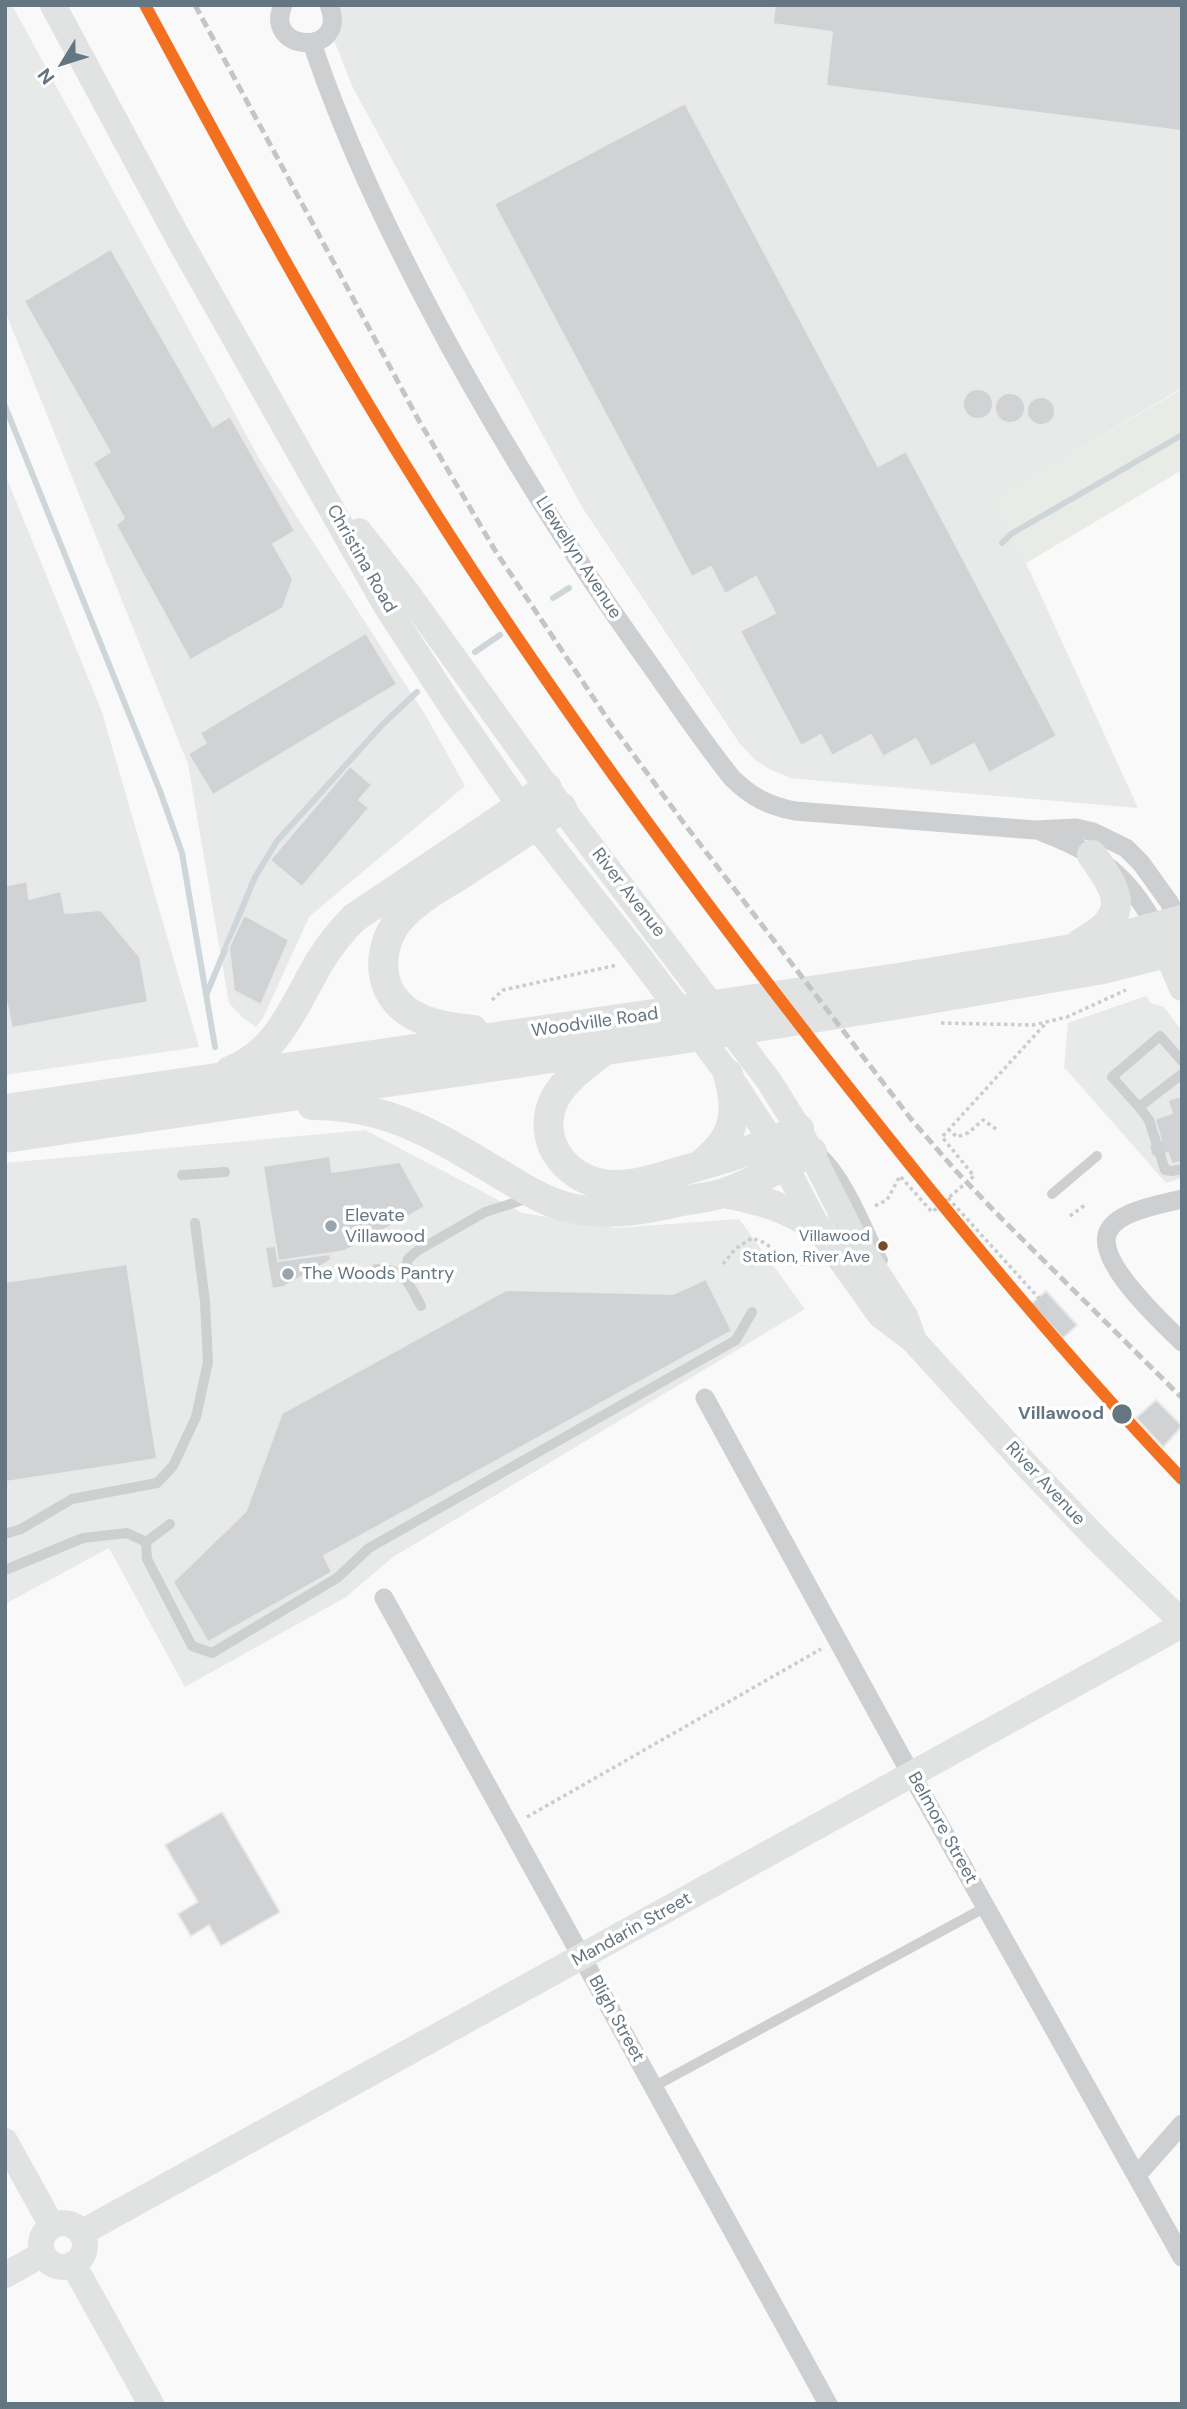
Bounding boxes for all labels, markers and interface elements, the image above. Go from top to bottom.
north arrow [28,28,98,98]
text: N [32,63,60,89]
street label: Llewellyn Avenue [530,493,626,623]
street label: Christina Road [321,501,401,617]
street label: River Avenue [587,844,669,942]
street label: Woodville Road [530,1003,660,1043]
place label: Elevate Villawood [345,1205,425,1248]
marker: Elevate Villawood [323,1218,339,1234]
place label: Villawood Station, River Ave [742,1227,870,1265]
marker: Villawood Station, River Ave [876,1239,890,1253]
place label: The Woods Pantry [302,1263,454,1285]
marker: The Woods Pantry [280,1266,296,1282]
marker: Villawood [1110,1402,1134,1426]
place label: Villawood [1018,1403,1104,1425]
street label: River Avenue [1001,1438,1089,1530]
street label: Belmore Street [902,1768,982,1888]
street label: Mandarin Street [568,1888,696,1972]
street label: Bligh Street [583,1972,649,2066]

